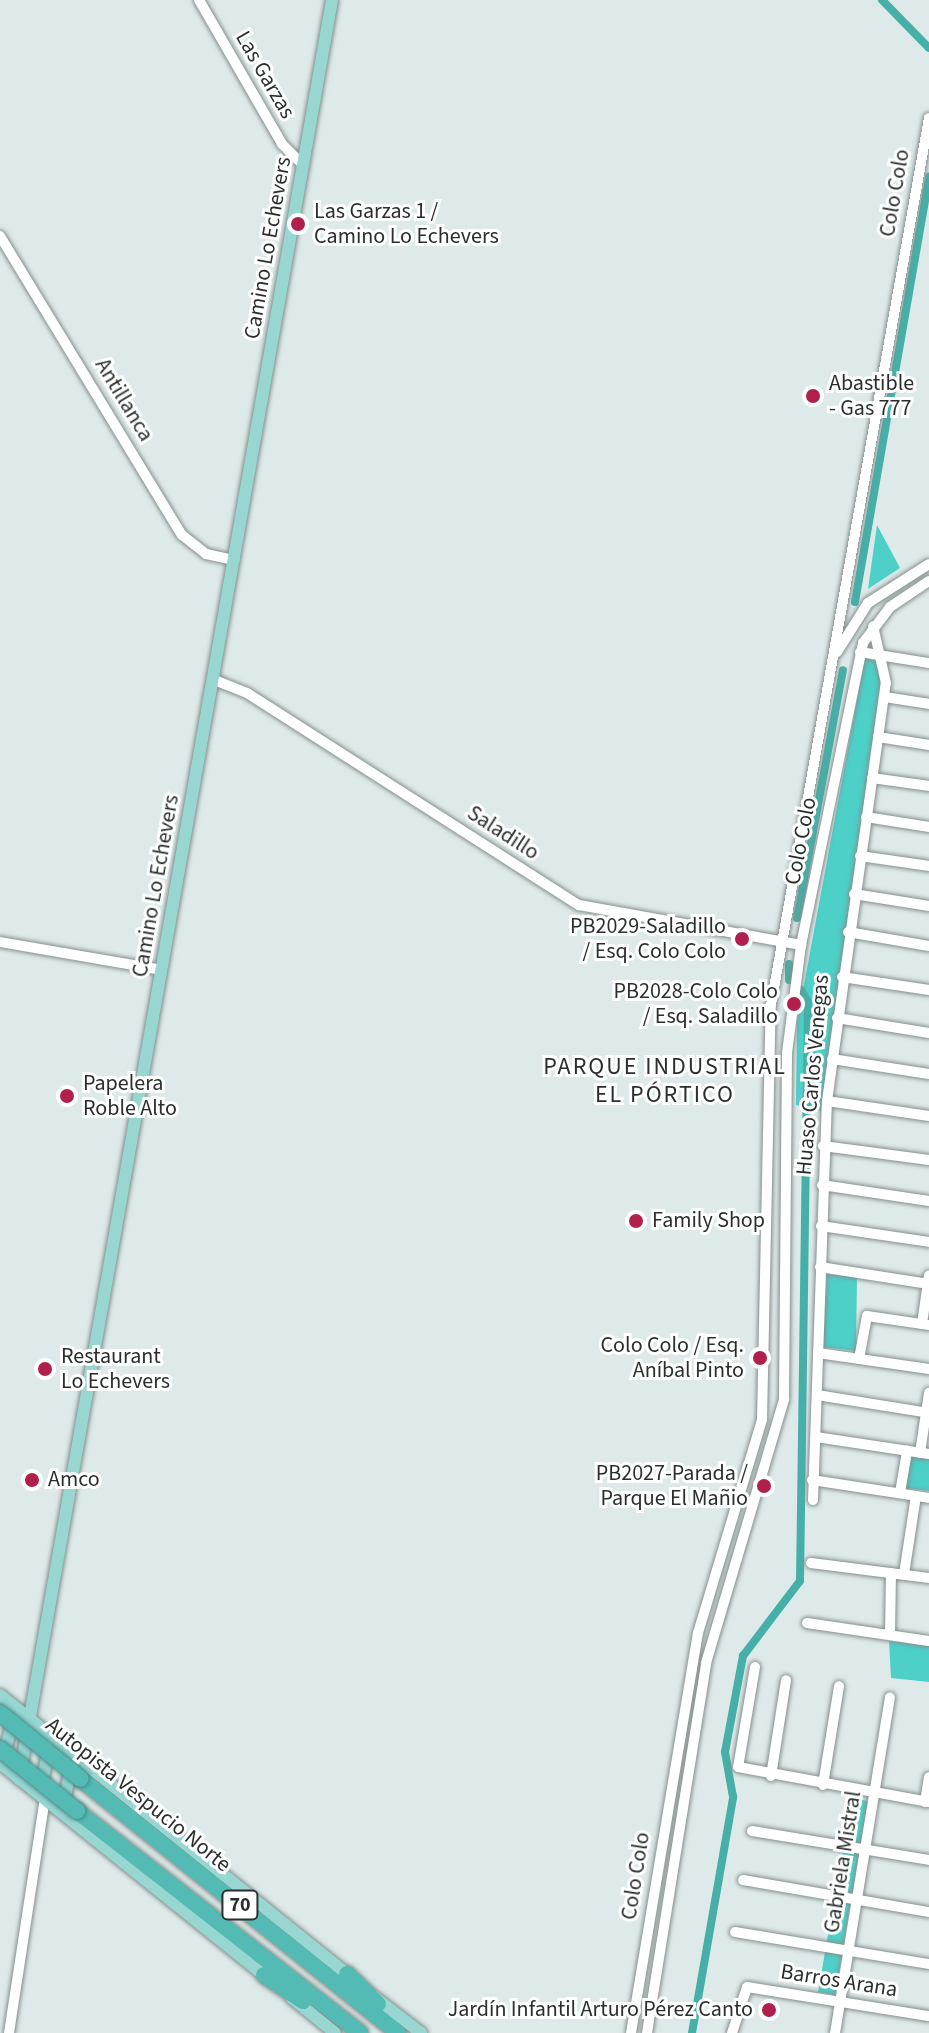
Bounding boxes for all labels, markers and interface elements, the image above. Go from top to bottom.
street label: Las Garzas [229,26,301,124]
street label: Colo Colo [874,147,916,239]
street label: Camino Lo Echevers [239,155,297,341]
place label: Las Garzas 1 / Camino Lo Echevers [314,198,499,250]
marker: Las Garzas 1 / Camino Lo Echevers [289,215,307,233]
street label: Antillanca [89,354,159,446]
place label: Abastible - Gas 777 [829,370,914,422]
marker: Abastible - Gas 777 [804,387,822,405]
street label: Camino Lo Echevers [127,793,185,979]
street label: Colo Colo [780,795,822,887]
street label: Saladillo [462,800,544,866]
place label: PB2029-Saladillo / Esq. Colo Colo [570,913,726,964]
marker: PB2029-Saladillo / Esq. Colo Colo [733,930,751,948]
street label: Huaso Carlos Venegas [791,974,835,1176]
place label: PB2028-Colo Colo / Esq. Saladillo [614,978,778,1030]
marker: PB2028-Colo Colo / Esq. Saladillo [785,995,803,1013]
district label: PARQUE INDUSTRIAL EL PÓRTICO [543,1053,787,1109]
place label: Papelera Roble Alto [83,1070,177,1122]
marker: Papelera Roble Alto [58,1087,76,1105]
place label: Family Shop [652,1208,765,1234]
marker: Family Shop [627,1212,645,1230]
place label: Colo Colo / Esq. Aníbal Pinto [601,1332,744,1384]
place label: Restaurant Lo Echevers [61,1343,170,1394]
marker: Colo Colo / Esq. Aníbal Pinto [751,1349,769,1367]
marker: Restaurant Lo Echevers [36,1360,54,1378]
place label: PB2027-Parada / Parque El Mañio [596,1460,748,1512]
place label: Amco [48,1467,100,1493]
marker: Amco [23,1471,41,1489]
marker: PB2027-Parada / Parque El Mañio [755,1477,773,1495]
street label: Autopista Vespucio Norte [40,1712,236,1878]
street label: Gabriela Mistral [819,1789,867,1935]
street label: Colo Colo [616,1830,656,1922]
road number: 70 [220,1889,260,1921]
street label: Barros Arana [779,1959,899,2003]
place label: Jardín Infantil Arturo Pérez Canto [448,1997,753,2023]
marker: Jardín Infantil Arturo Pérez Canto [760,2001,778,2019]

